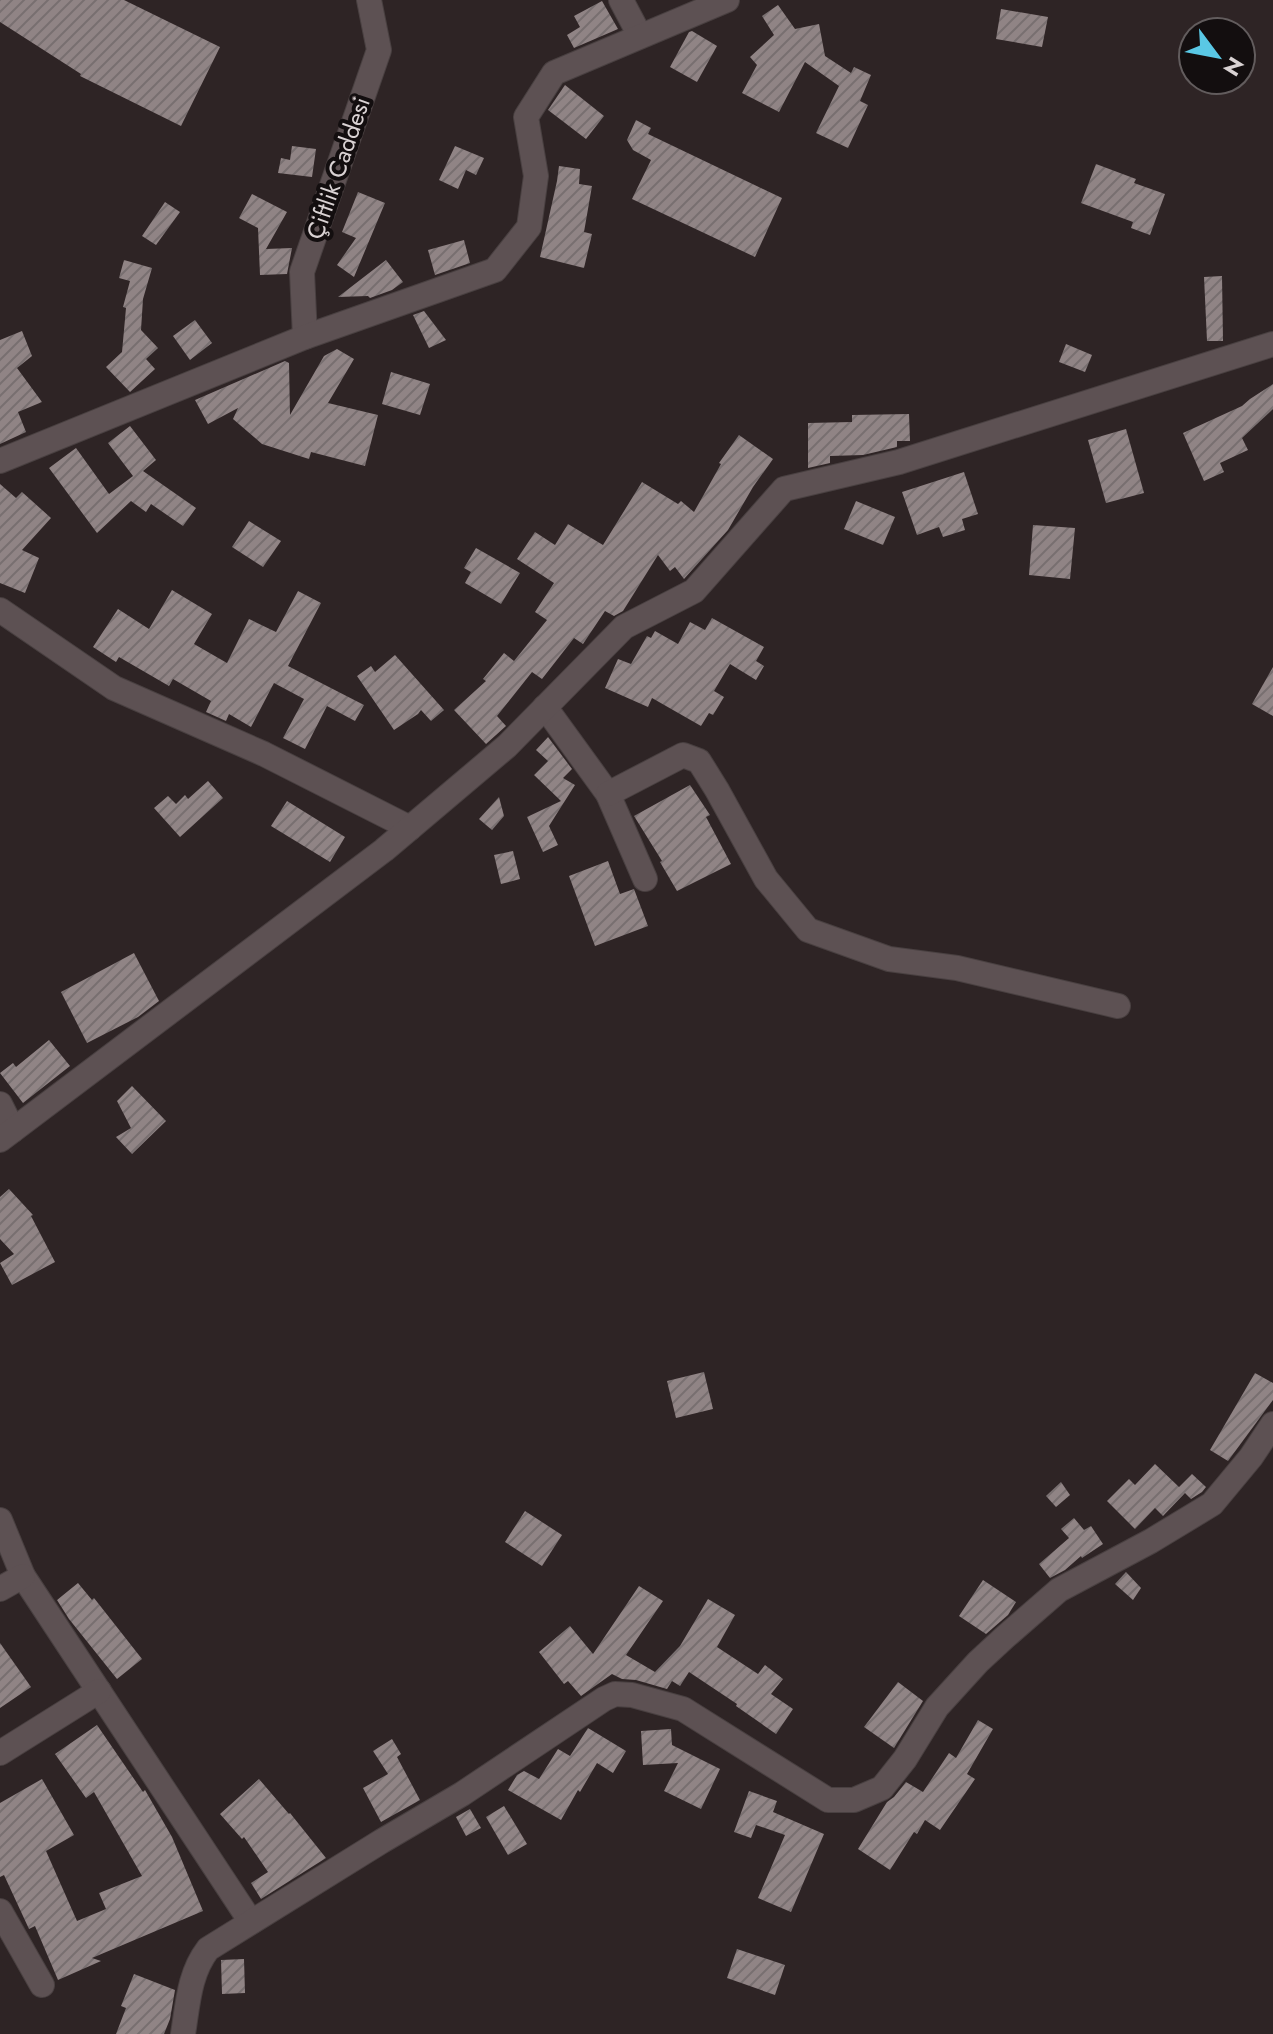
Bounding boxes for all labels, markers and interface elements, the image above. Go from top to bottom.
north arrow [1177,16,1257,96]
text: N [1216,51,1252,82]
street label: Çiftlik Caddesi [297,92,379,244]

